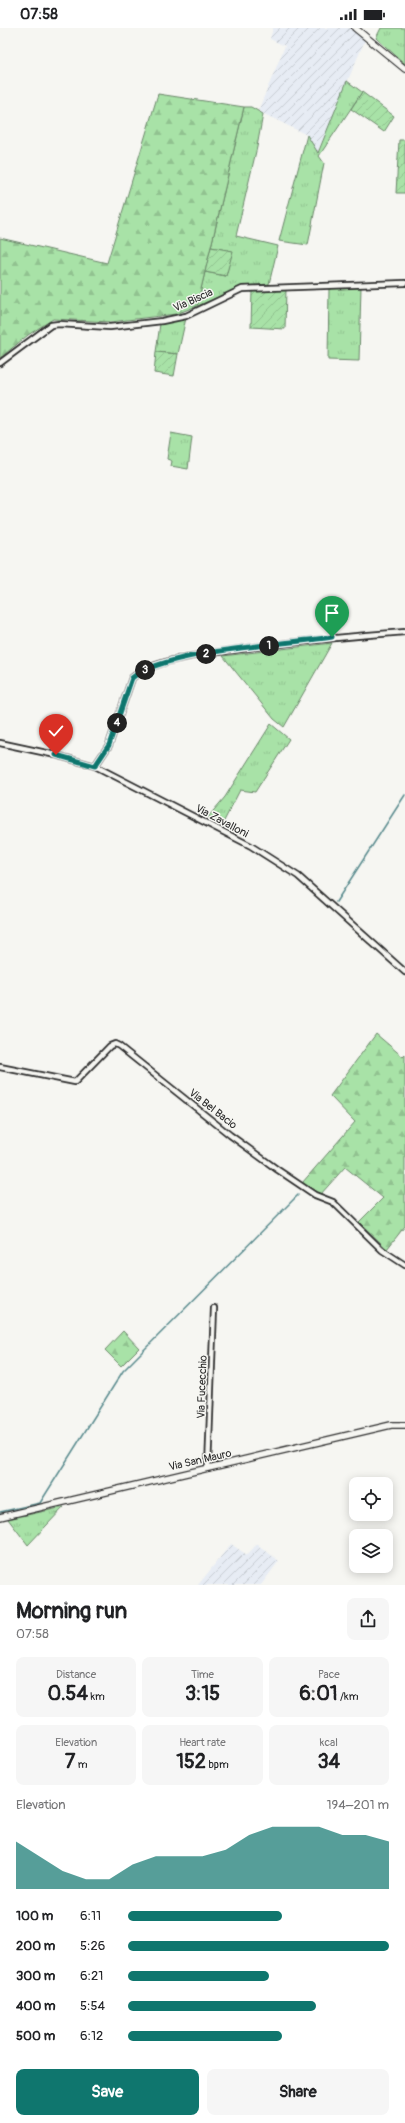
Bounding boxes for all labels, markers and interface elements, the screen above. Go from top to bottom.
text: 07:58 [20,5,58,24]
street label: Via Biscia [171,286,215,314]
pin [315,596,349,637]
icon: arrive [321,602,343,624]
pin: 1 [259,636,279,656]
text: 1 [267,639,271,652]
pin: 2 [196,644,216,664]
text: 2 [203,647,209,660]
pin: 3 [135,660,155,680]
text: 3 [142,663,148,676]
pin: 4 [107,713,127,733]
pin [39,714,73,755]
text: 4 [114,716,120,729]
icon: check [45,720,67,742]
street label: Via Zavalloni [193,802,251,840]
street label: Via Bel Bacio [186,1086,240,1132]
street label: Via Fucecchio [194,1355,210,1419]
street label: Via San Mauro [167,1446,233,1474]
map controls [349,1477,393,1573]
button: locate [349,1477,393,1521]
button: layers [349,1529,393,1573]
text: Morning run [16,1597,127,1625]
button: share [347,1598,389,1640]
text: 07:58 [16,1626,49,1642]
text: Distance [56,1668,96,1681]
text: Time [191,1668,214,1681]
text: Pace [318,1668,340,1681]
text: 0.54 [48,1681,88,1706]
text: 3:15 [185,1681,220,1706]
text: 6:01 [299,1681,338,1706]
text: km [88,1690,105,1703]
text: /km [338,1690,358,1703]
text: Elevation [55,1736,97,1749]
text: Heart rate [179,1736,226,1749]
text: kcal [320,1736,338,1749]
text: 7 [65,1749,75,1774]
text: 152 [176,1749,206,1774]
text: 34 [317,1749,340,1774]
text: m [75,1758,88,1771]
text: bpm [206,1758,229,1771]
text: Elevation [16,1797,66,1813]
text: 194–201 m [326,1797,389,1813]
text: 100 m [16,1908,53,1924]
text: 6:11 [80,1908,101,1924]
text: 200 m [16,1938,55,1954]
text: 5:26 [80,1938,105,1954]
text: 300 m [16,1968,55,1984]
text: 6:21 [80,1968,103,1984]
text: 400 m [16,1998,56,2014]
text: 5:54 [80,1998,105,2014]
text: 500 m [16,2028,55,2044]
text: 6:12 [80,2028,103,2044]
button: Save [16,2069,199,2115]
button: Share [207,2069,389,2115]

